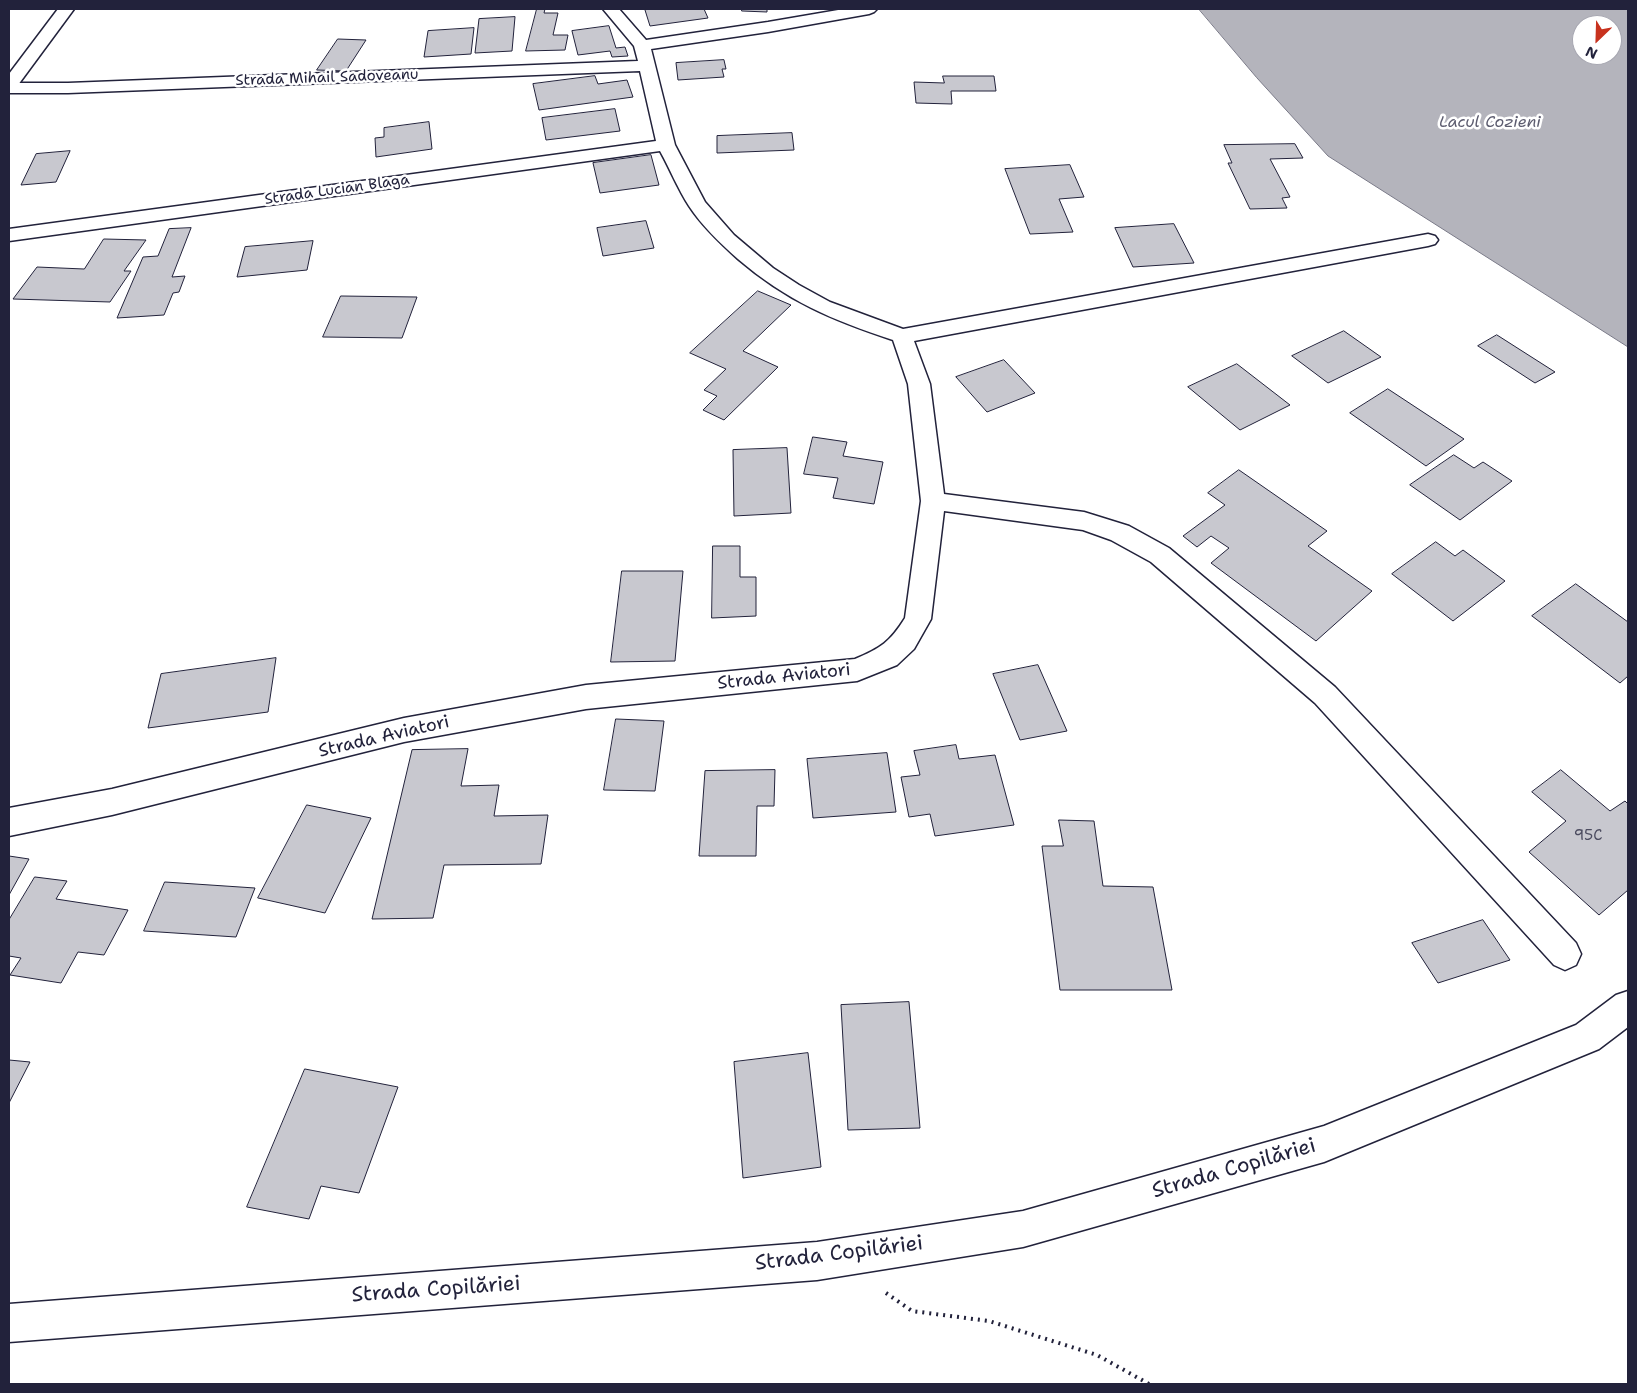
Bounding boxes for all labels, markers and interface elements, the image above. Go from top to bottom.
north arrow [1572,15,1622,65]
text: N [1583,42,1600,63]
street label: Strada Mihail Sadoveanu [235,66,419,90]
water label: Lacul Cozieni [1439,113,1541,133]
street label: Strada Lucian Blaga [263,171,411,209]
street label: Strada Aviatori [716,659,852,695]
street label: Strada Aviatori [316,711,452,763]
house number: 95C [1574,827,1602,845]
street label: Strada Copilăriei [1149,1134,1319,1204]
street label: Strada Copilăriei [753,1231,925,1277]
street label: Strada Copilăriei [351,1272,521,1308]

